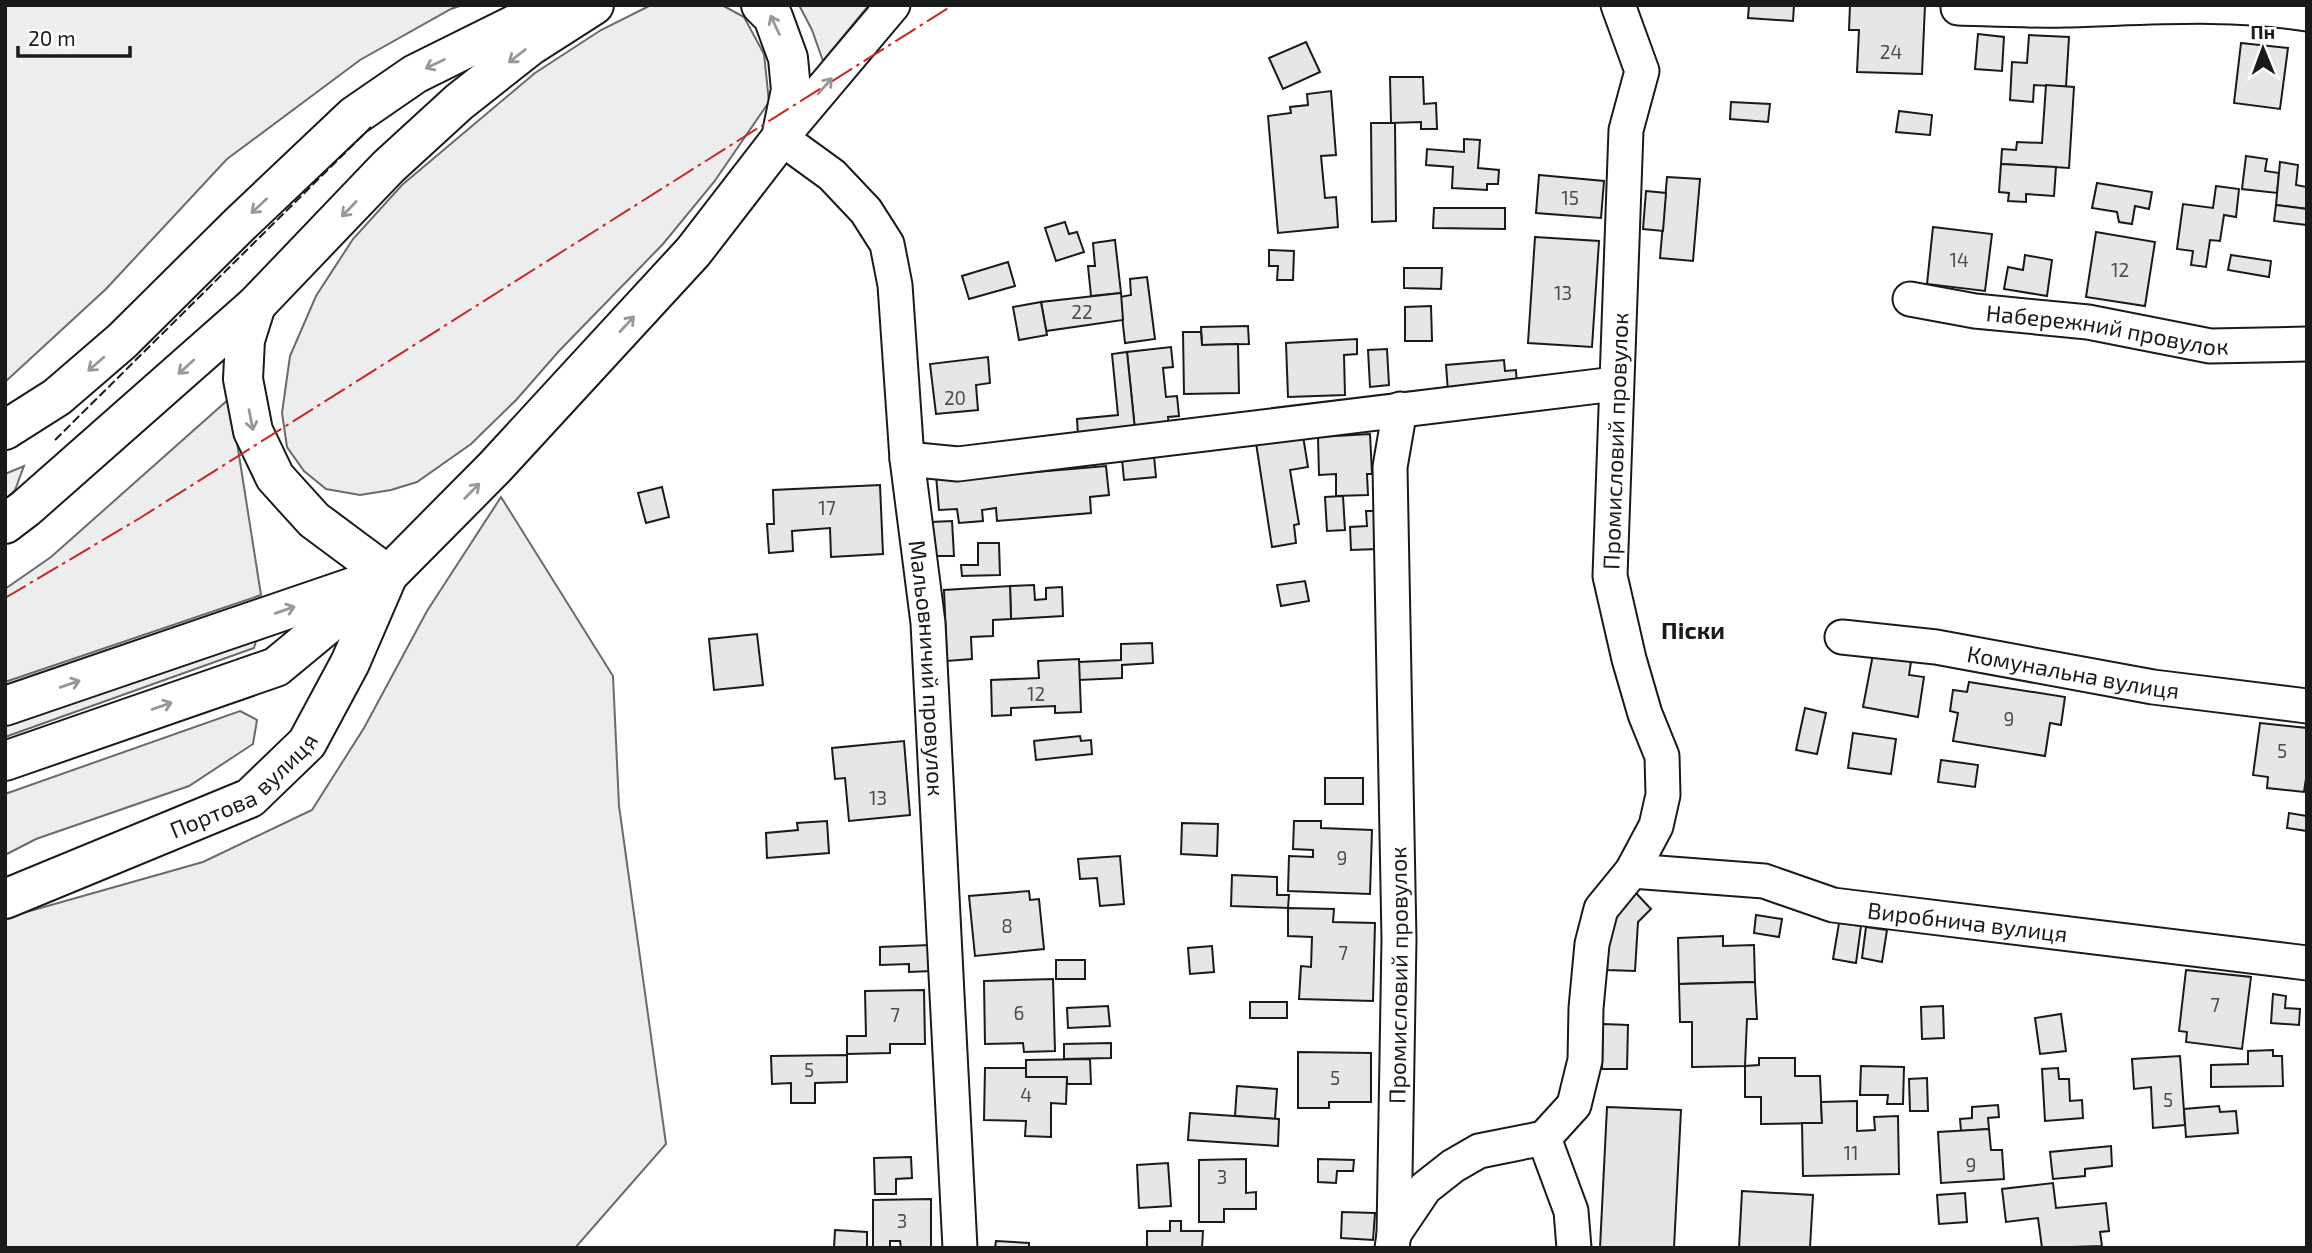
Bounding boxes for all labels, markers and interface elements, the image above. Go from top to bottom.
scale bar [18,14,130,58]
north arrow [2228,14,2298,84]
one-way arrow [768,15,781,36]
text: Пн [2250,20,2275,43]
text: 20 m [28,25,76,50]
house number: 24 [1880,40,1902,63]
one-way arrow [508,49,527,64]
one-way arrow [425,57,446,71]
one-way arrow [817,77,833,95]
house number: 15 [1561,186,1579,209]
one-way arrow [251,197,268,214]
one-way arrow [340,200,357,217]
house number: 14 [1949,248,1969,271]
house number: 12 [2111,258,2129,281]
house number: 13 [1554,281,1572,304]
street label: Набережний провулок [1985,298,2229,361]
house number: 22 [1071,300,1093,323]
street label: Промисловий провулок [1596,312,1633,570]
one-way arrow [618,316,635,333]
one-way arrow [87,356,105,372]
one-way arrow [177,359,195,375]
house number: 20 [944,386,966,409]
one-way arrow [245,408,258,431]
one-way arrow [463,482,480,499]
house number: 17 [818,496,836,519]
street label: Мальовничий провулок [903,538,951,797]
one-way arrow [274,603,296,615]
district label: Піски [1661,615,1725,644]
street label: Комунальна вулиця [1965,639,2181,704]
one-way arrow [59,677,81,690]
house number: 12 [1027,682,1045,705]
one-way arrow [151,699,173,711]
house number: 9 [2004,707,2014,730]
street label: Портова вулиця [165,729,323,844]
house number: 5 [2277,739,2287,762]
house number: 13 [869,786,887,809]
house number: 9 [1337,846,1347,869]
street label: Промисловий провулок [1382,846,1413,1104]
street label: Виробнича вулиця [1866,895,2069,948]
house number: 8 [1001,914,1013,937]
house number: 7 [1338,941,1348,964]
house number: 7 [2210,993,2220,1016]
house number: 6 [1014,1001,1024,1024]
house number: 7 [890,1003,900,1026]
house number: 5 [804,1058,814,1081]
house number: 5 [1330,1066,1340,1089]
house number: 4 [1020,1083,1032,1106]
house number: 5 [2163,1088,2173,1111]
house number: 11 [1843,1141,1859,1164]
house number: 9 [1966,1153,1976,1176]
house number: 3 [1217,1165,1227,1188]
house number: 3 [897,1209,907,1232]

